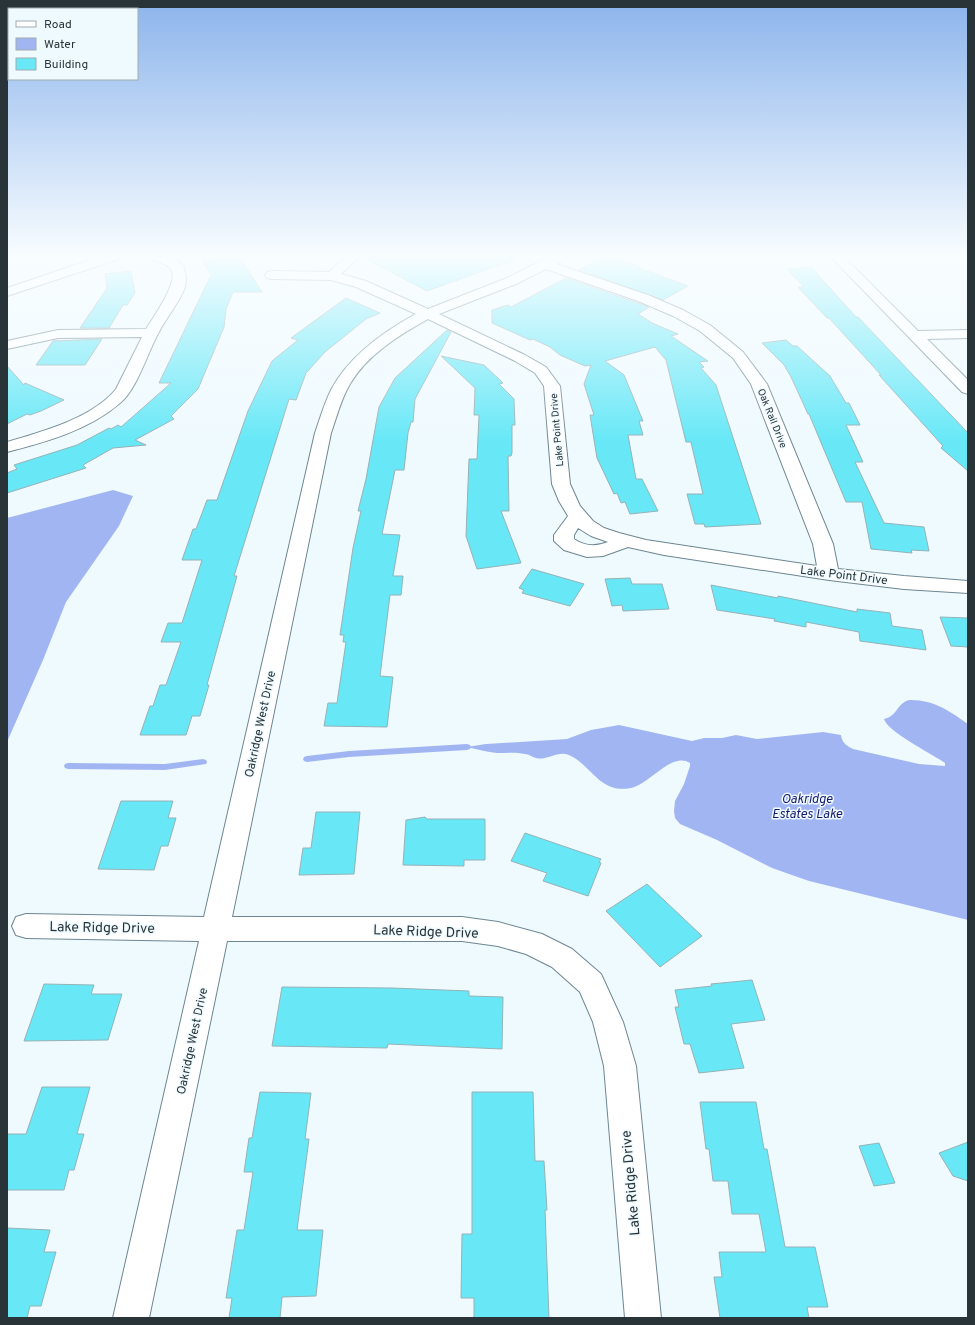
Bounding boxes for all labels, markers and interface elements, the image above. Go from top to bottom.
legend [8,8,138,80]
text: Road [44,17,72,33]
text: Water [44,37,76,53]
text: Building [44,57,88,73]
street label: Oak Rail Drive [754,387,789,450]
street label: Lake Point Drive [548,393,567,467]
street label: Lake Point Drive [799,563,889,589]
street label: Oakridge West Drive [242,669,280,779]
water label: Oakridge Estates Lake [772,792,843,823]
street label: Lake Ridge Drive [49,919,155,938]
street label: Lake Ridge Drive [373,922,479,943]
street label: Oakridge West Drive [174,986,212,1096]
street label: Lake Ridge Drive [618,1130,645,1236]

